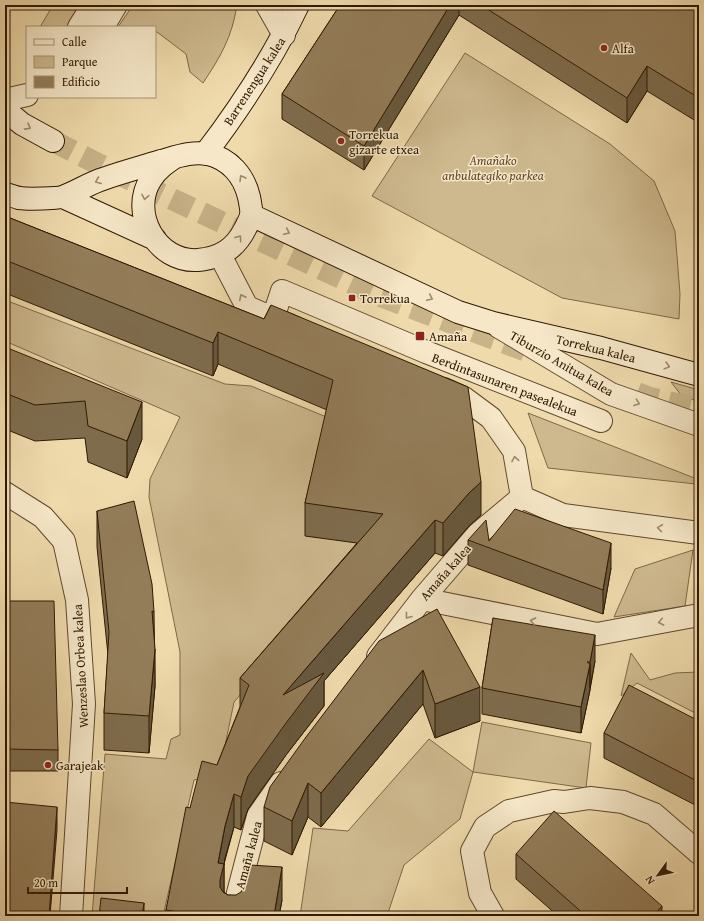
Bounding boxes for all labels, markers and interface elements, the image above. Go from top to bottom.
legend [26,26,156,98]
text: Calle [62,33,87,50]
street label: Barrenengua kalea [219,33,291,129]
place label: Alfa [612,39,635,58]
marker: Alfa [599,43,609,53]
text: Parque [62,53,98,70]
text: Edificio [62,73,100,90]
one-way arrow [24,123,31,130]
place label: Torrekua gizarte etxea [349,125,420,159]
marker: Torrekua gizarte etxea [336,136,346,146]
park label: Amañako anbulategiko parkea [442,151,544,185]
one-way arrow [239,175,246,182]
one-way arrow [95,176,102,184]
one-way arrow [141,194,149,200]
one-way arrow [282,227,290,235]
one-way arrow [234,236,241,243]
place label: Torrekua [360,289,411,308]
marker: Torrekua [347,293,357,303]
one-way arrow [239,294,246,302]
one-way arrow [426,294,433,302]
street label: Tiburzio Anitua kalea [506,326,618,401]
place label: Amaña [429,327,468,346]
street label: Torrekua kalea [554,329,638,368]
marker: Amaña [414,330,426,342]
street label: Berdintasunaren pasealekua [429,348,581,421]
one-way arrow [663,361,670,370]
one-way arrow [633,398,640,406]
one-way arrow [511,456,520,462]
one-way arrow [657,524,663,533]
street label: Amaña kalea [415,539,476,605]
street label: Wenzeslao Orbea kalea [68,603,93,728]
one-way arrow [406,612,413,619]
one-way arrow [658,617,664,625]
one-way arrow [530,618,536,626]
place label: Garajeak [56,756,104,775]
marker: Garajeak [43,760,53,770]
street label: Amaña kalea [230,818,267,891]
north arrow [638,855,678,895]
scale bar [28,869,127,895]
text: N [641,872,658,888]
text: 20 m [34,874,58,891]

